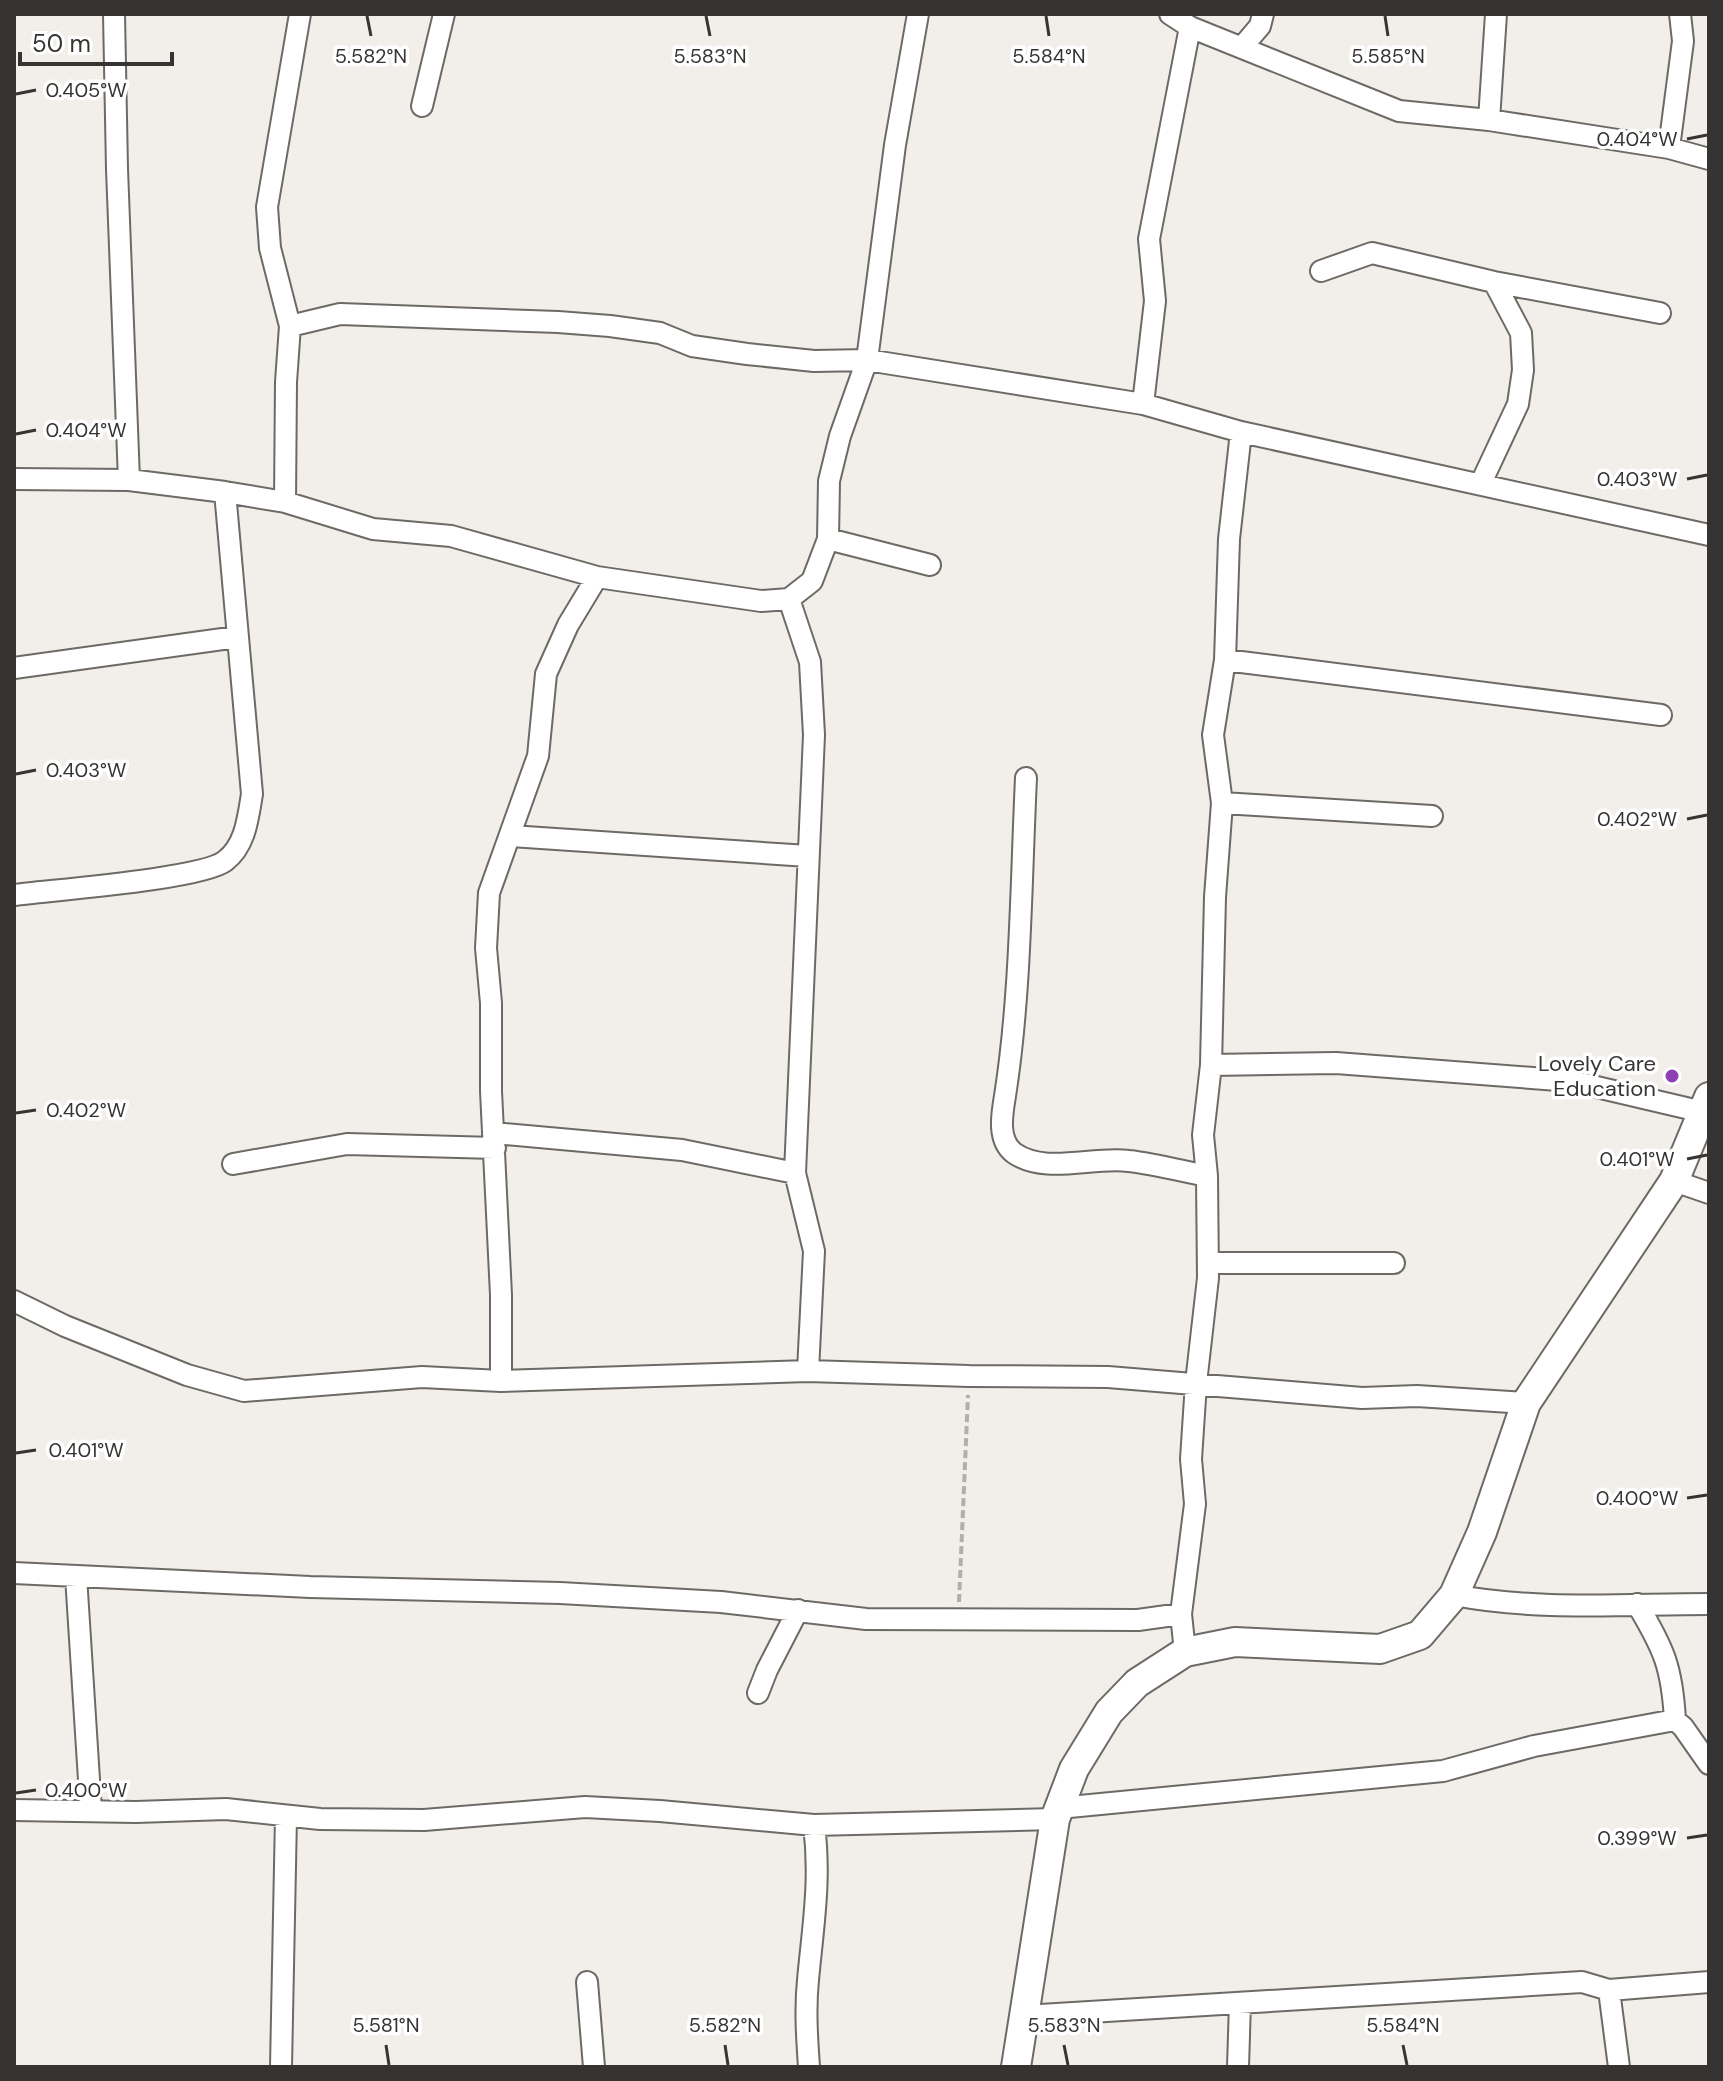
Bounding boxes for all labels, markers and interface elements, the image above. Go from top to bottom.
scale bar [20,16,172,66]
text: 50 m [32,28,91,59]
text: 5.582°N [335,43,407,69]
text: 5.583°N [673,43,747,69]
text: 5.584°N [1012,43,1086,69]
text: 5.585°N [1351,43,1425,69]
text: 0.405°W [45,77,127,103]
text: 0.404°W [1596,126,1678,152]
text: 0.404°W [45,417,127,443]
text: 0.403°W [1597,466,1677,492]
text: 0.403°W [46,757,126,783]
text: 0.402°W [1597,806,1677,832]
place label: Lovely Care Education [1538,1049,1656,1103]
marker: Lovely Care Education [1663,1067,1681,1085]
text: 0.402°W [46,1097,126,1123]
text: 0.401°W [1599,1146,1675,1172]
text: 0.401°W [48,1437,124,1463]
text: 0.400°W [1596,1485,1678,1511]
text: 0.400°W [45,1777,127,1803]
text: 0.399°W [1597,1825,1677,1851]
text: 5.581°N [352,2012,420,2038]
text: 5.582°N [689,2012,761,2038]
text: 5.583°N [1027,2012,1101,2038]
text: 5.584°N [1366,2012,1440,2038]

